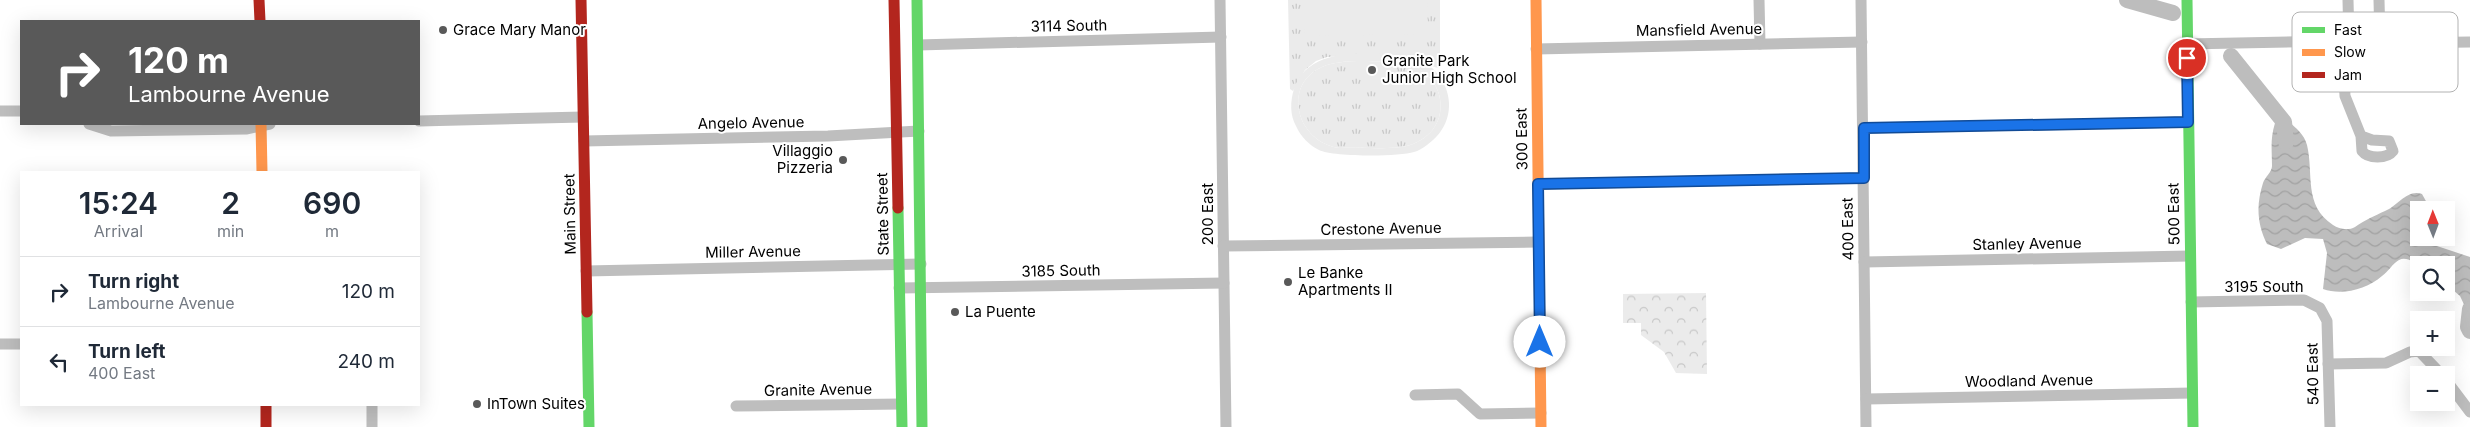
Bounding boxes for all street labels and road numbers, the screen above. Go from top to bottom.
street label: 3114 South [1031,15,1107,36]
street label: Mansfield Avenue [1636,19,1762,40]
street label: 300 East [1511,107,1532,171]
street label: Angelo Avenue [697,112,805,133]
street label: State Street [872,172,893,256]
street label: Main Street [559,173,580,255]
street label: 500 East [2163,182,2184,245]
street label: 200 East [1198,183,1217,245]
street label: 400 East [1837,197,1858,261]
street label: Crestone Avenue [1320,218,1442,239]
street label: Stanley Avenue [1972,233,2082,254]
street label: Miller Avenue [705,241,801,262]
street label: 3185 South [1021,260,1101,281]
street label: 3195 South [2224,277,2304,296]
street label: 540 East [2302,342,2323,406]
street label: Woodland Avenue [1965,370,2093,391]
street label: Granite Avenue [764,379,872,400]

